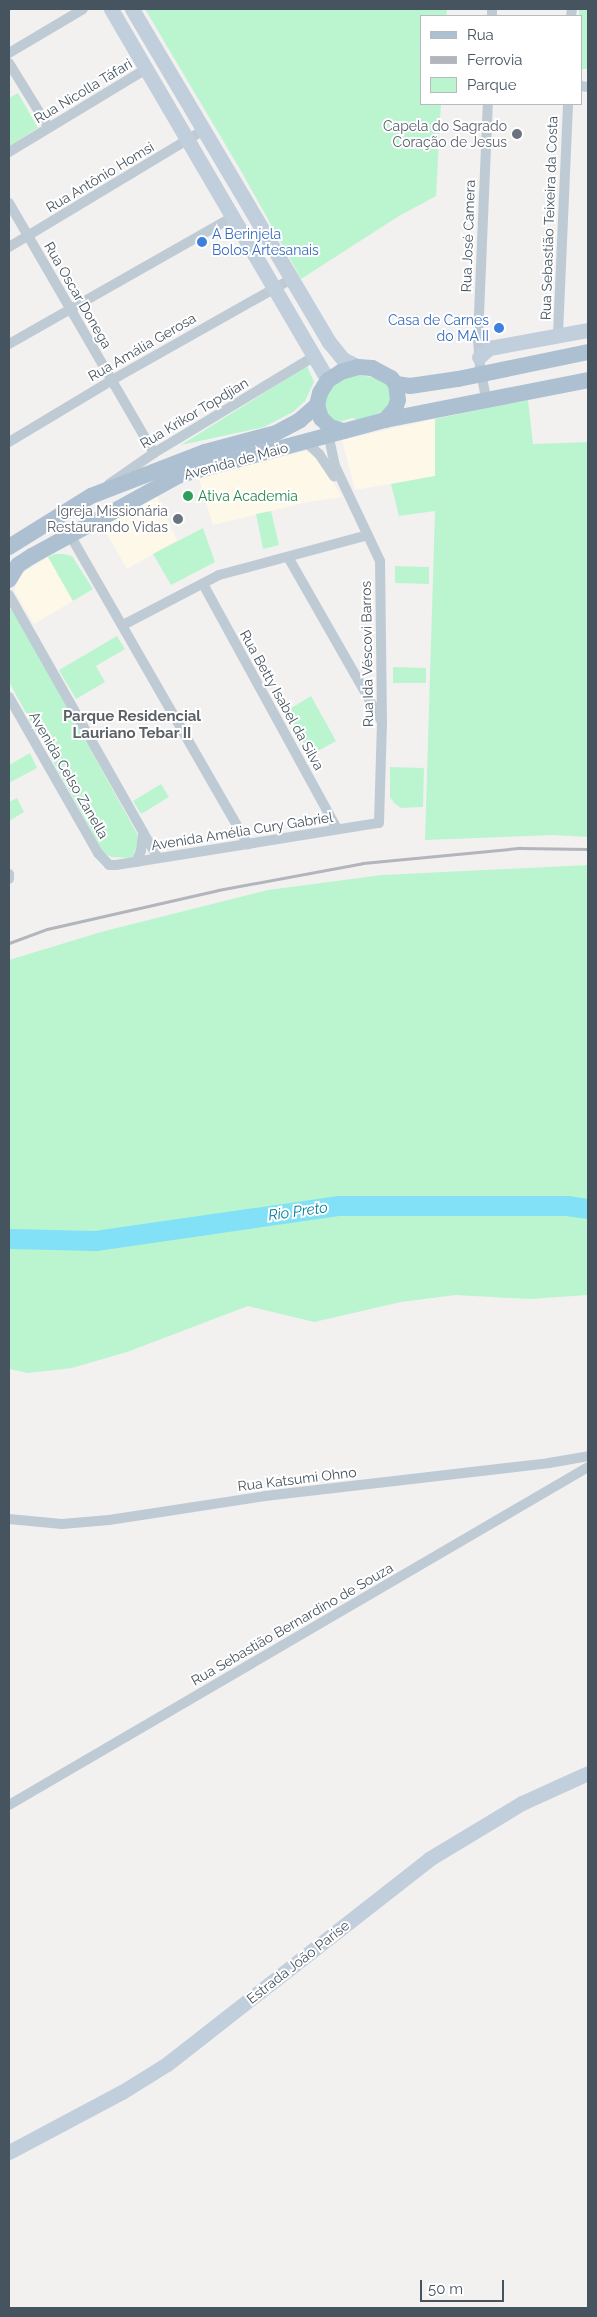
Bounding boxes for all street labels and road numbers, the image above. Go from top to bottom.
street label: Rua Nicolla Táfari [31,55,135,127]
street label: Rua Sebastião Teixeira da Costa [537,115,561,321]
street label: Rua Antônio Homsi [43,138,157,216]
street label: Rua José Camera [458,179,478,293]
street label: Rua Oscar Donega [41,239,115,351]
street label: Rua Amália Gerosa [85,309,199,385]
street label: Rua Krikor Topdjian [137,374,251,452]
street label: Avenida de Maio [182,439,290,483]
street label: Rua Ida Véscovi Barros [357,580,377,728]
street label: Rua Betty Isabel da Silva [236,627,328,773]
street label: Avenida Celso Zanella [26,708,112,842]
street label: Avenida Amélia Cury Gabriel [150,808,334,854]
street label: Rua Katsumi Ohno [237,1463,357,1495]
street label: Rua Sebastião Bernardino de Souza [188,1559,396,1689]
street label: Estrada João Parise [243,1917,353,2007]

